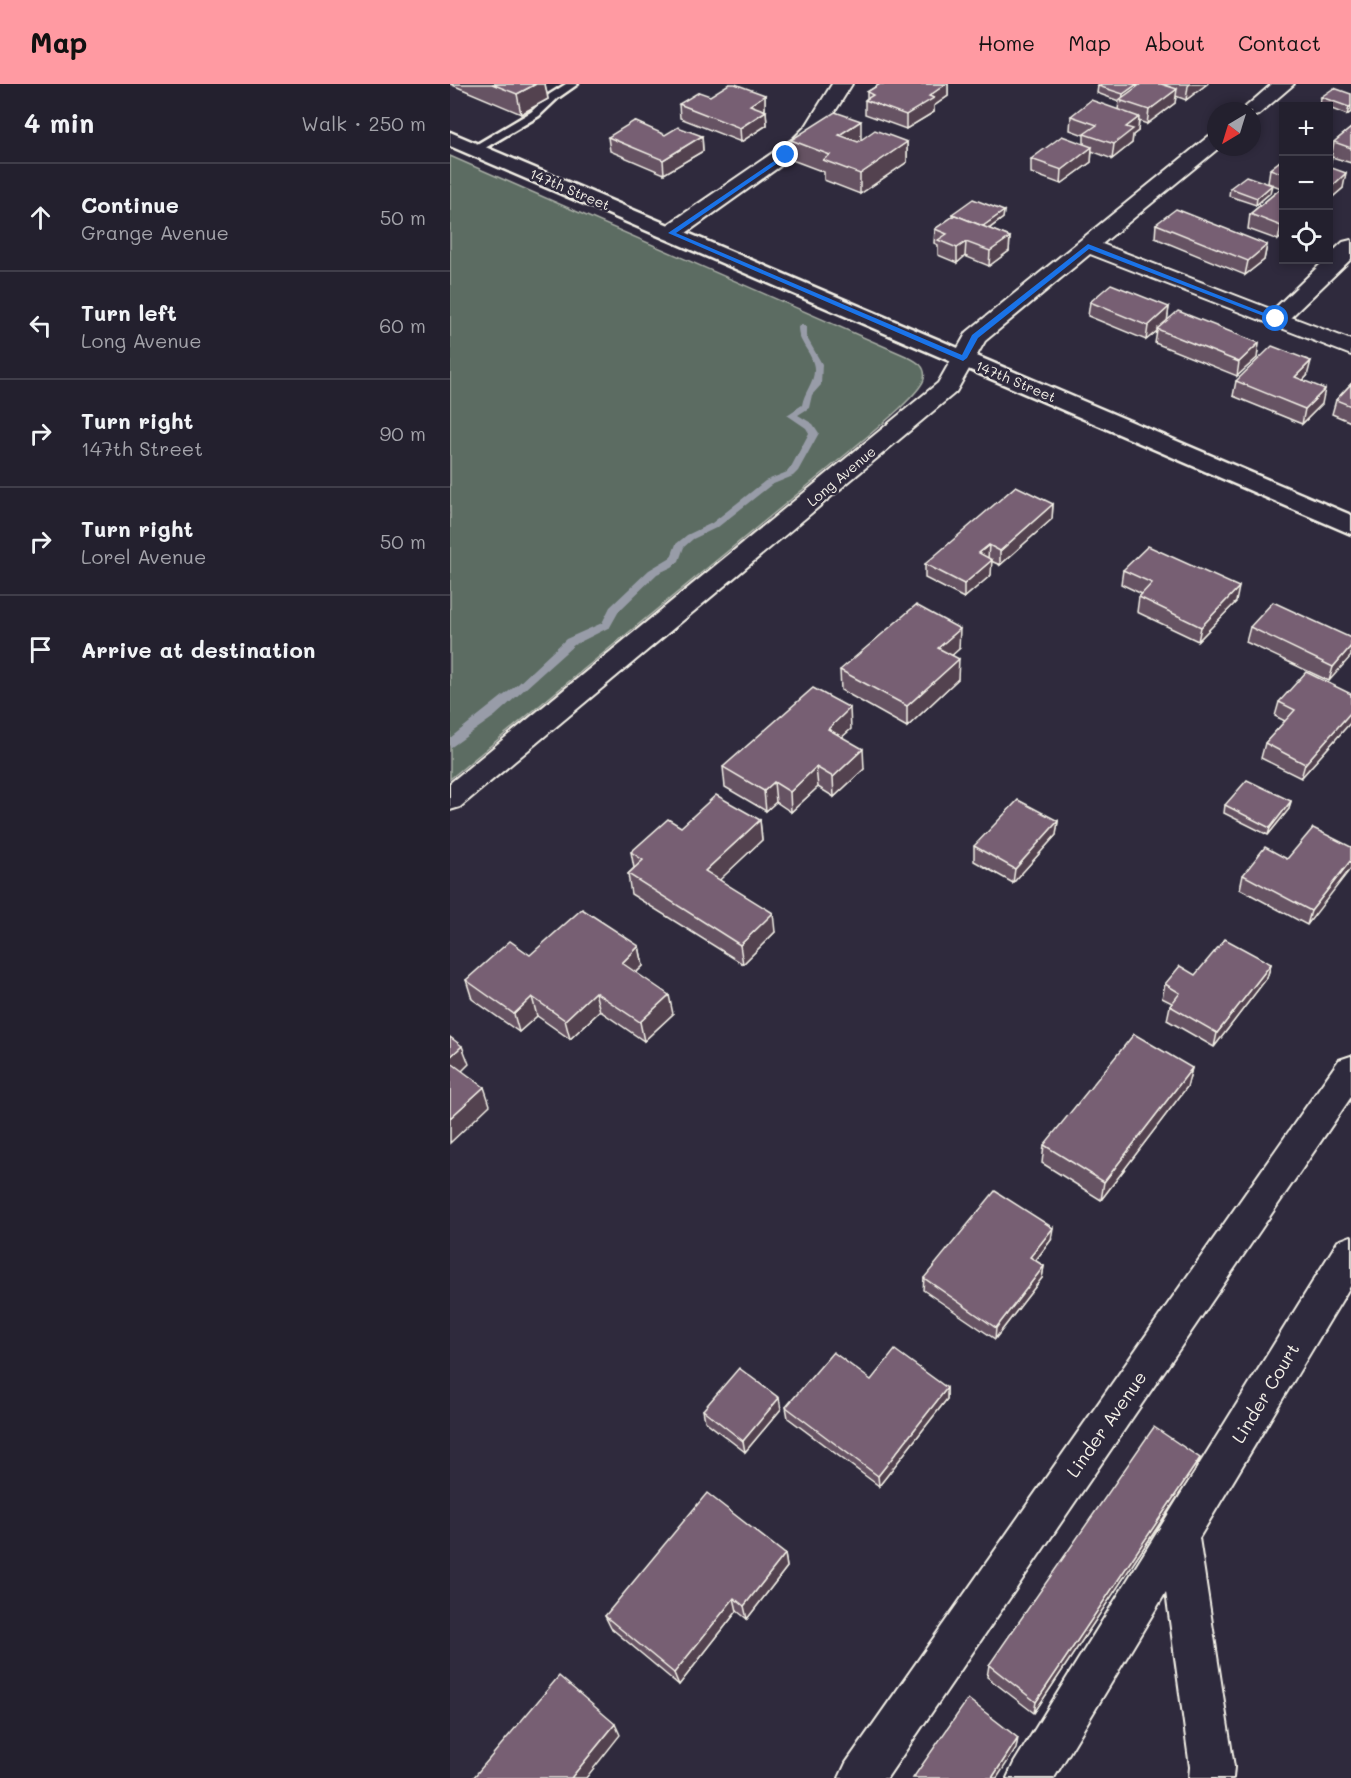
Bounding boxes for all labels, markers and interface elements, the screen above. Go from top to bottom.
text: Map [30,24,87,60]
text: Home [978,29,1035,56]
text: Map [1068,29,1111,56]
text: About [1144,29,1205,56]
text: Contact [1238,29,1321,56]
north arrow [1207,102,1261,156]
map controls [1279,102,1333,264]
button: + [1279,102,1333,156]
text: 4 min [24,106,94,140]
text: Walk · 250 m [301,110,426,136]
route end [772,141,798,167]
button: − [1279,156,1333,210]
street label: 147th Street [527,164,613,214]
text: Continue [81,190,179,219]
icon: ahead [24,201,57,234]
text: 50 m [380,204,426,230]
button: locate [1279,210,1333,264]
text: Grange Avenue [81,219,229,245]
text: Turn left [81,298,177,327]
route start [1262,305,1288,331]
icon: left [24,309,57,342]
text: 60 m [379,312,426,338]
text: Long Avenue [81,327,202,353]
street label: 147th Street [973,356,1059,406]
text: Turn right [81,406,193,435]
icon: right [24,417,57,450]
text: 90 m [380,420,426,446]
text: 147th Street [81,435,203,461]
street label: Long Avenue [803,442,879,510]
text: Turn right [81,514,193,543]
icon: right [24,525,57,558]
text: 50 m [380,528,426,554]
text: Lorel Avenue [81,543,206,569]
icon: arrive [24,633,57,666]
text: Arrive at destination [81,635,316,664]
street label: Linder Court [1226,1339,1304,1447]
street label: Linder Avenue [1060,1366,1152,1482]

